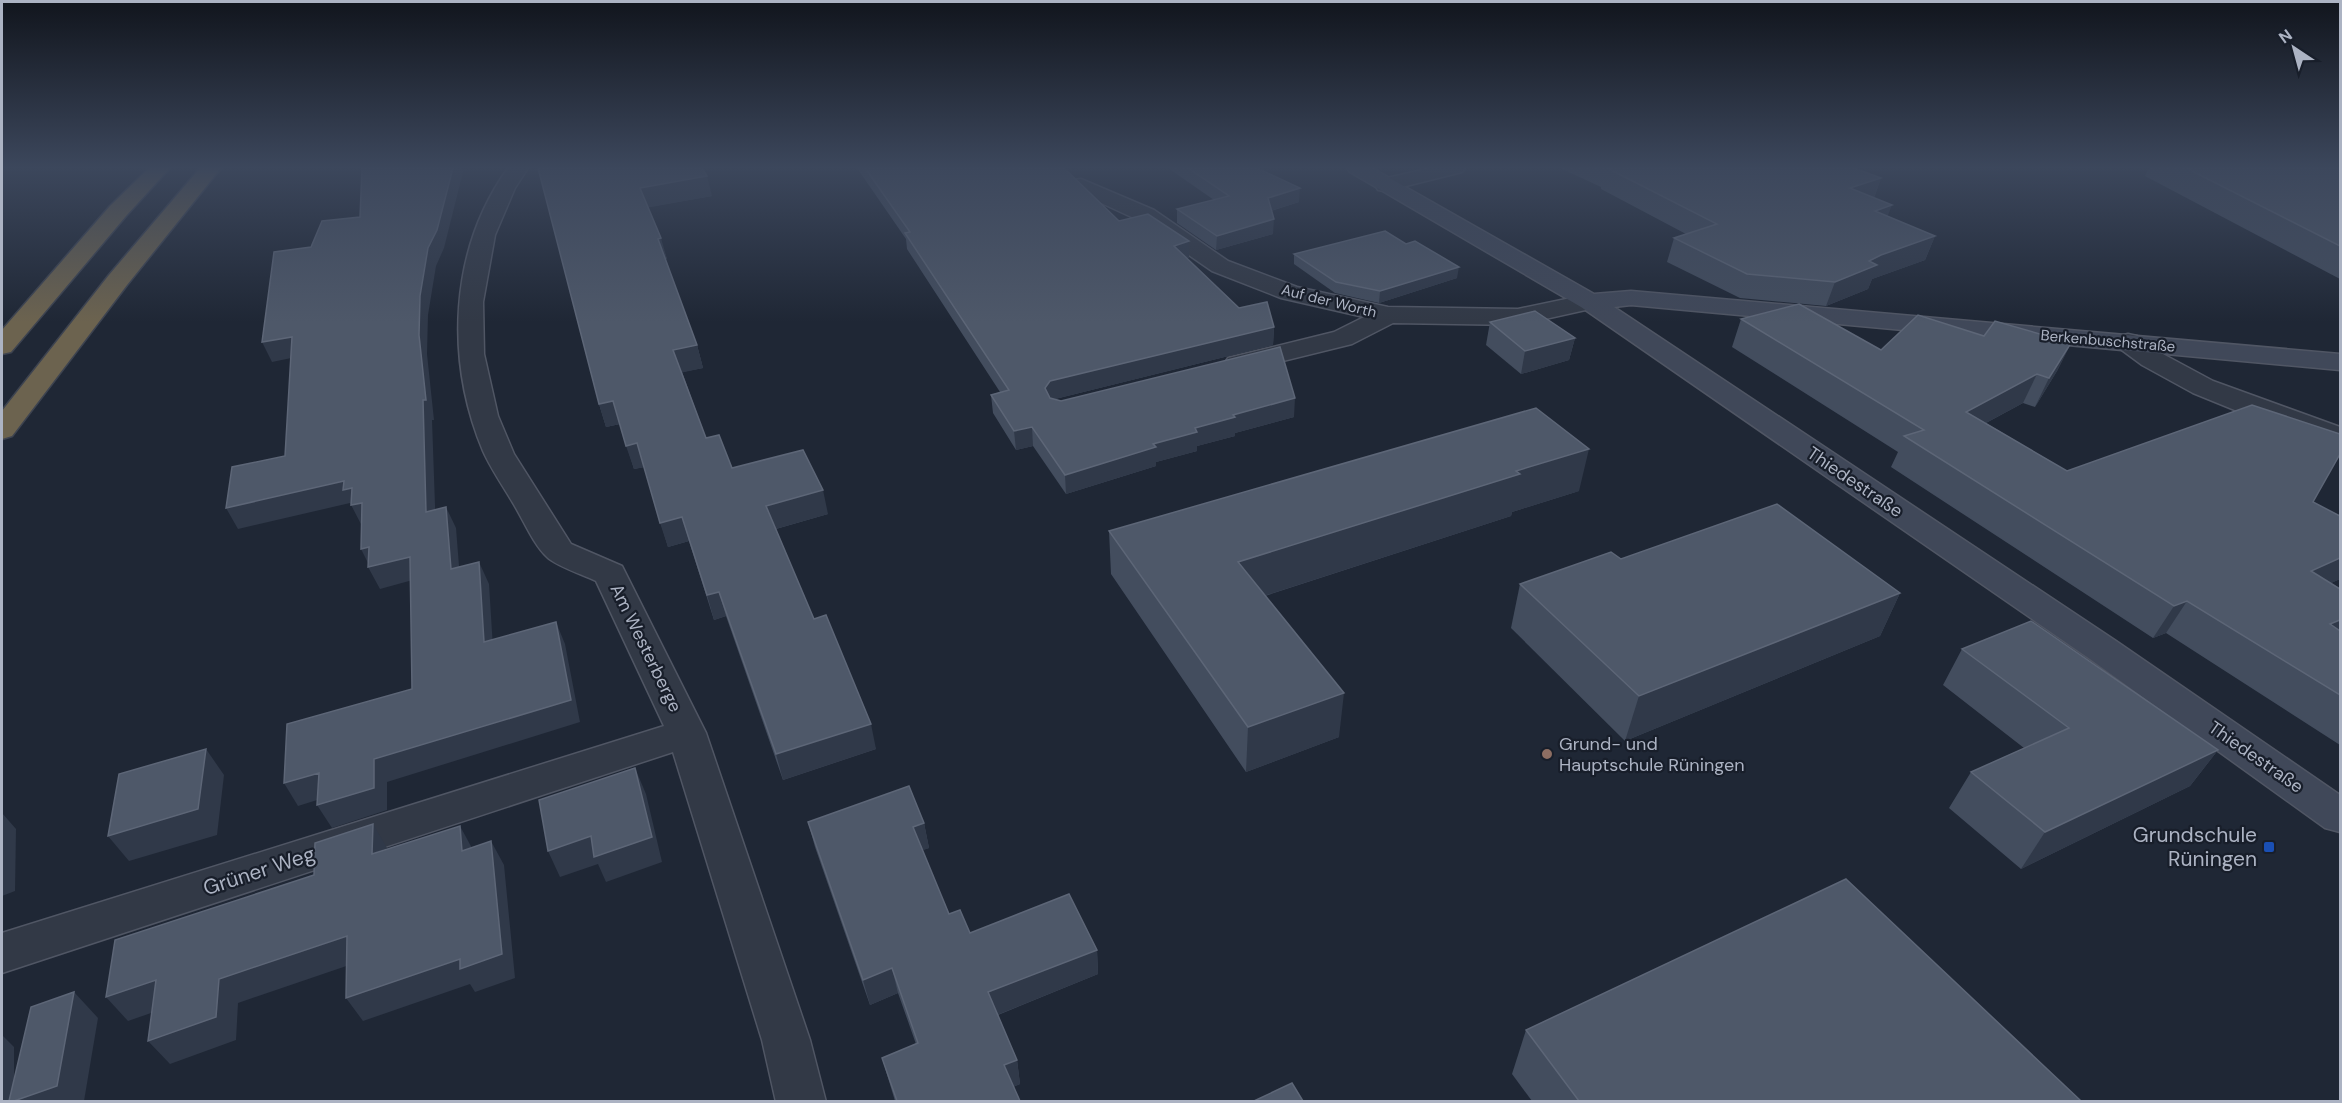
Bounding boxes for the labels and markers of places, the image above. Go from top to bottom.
place label: Grund- und Hauptschule Rüningen [1559,732,1745,777]
marker: Grund- und Hauptschule Rüningen [1540,747,1554,761]
place label: Grundschule Rüningen [2133,821,2257,873]
marker: Grundschule Rüningen [2262,840,2276,854]

